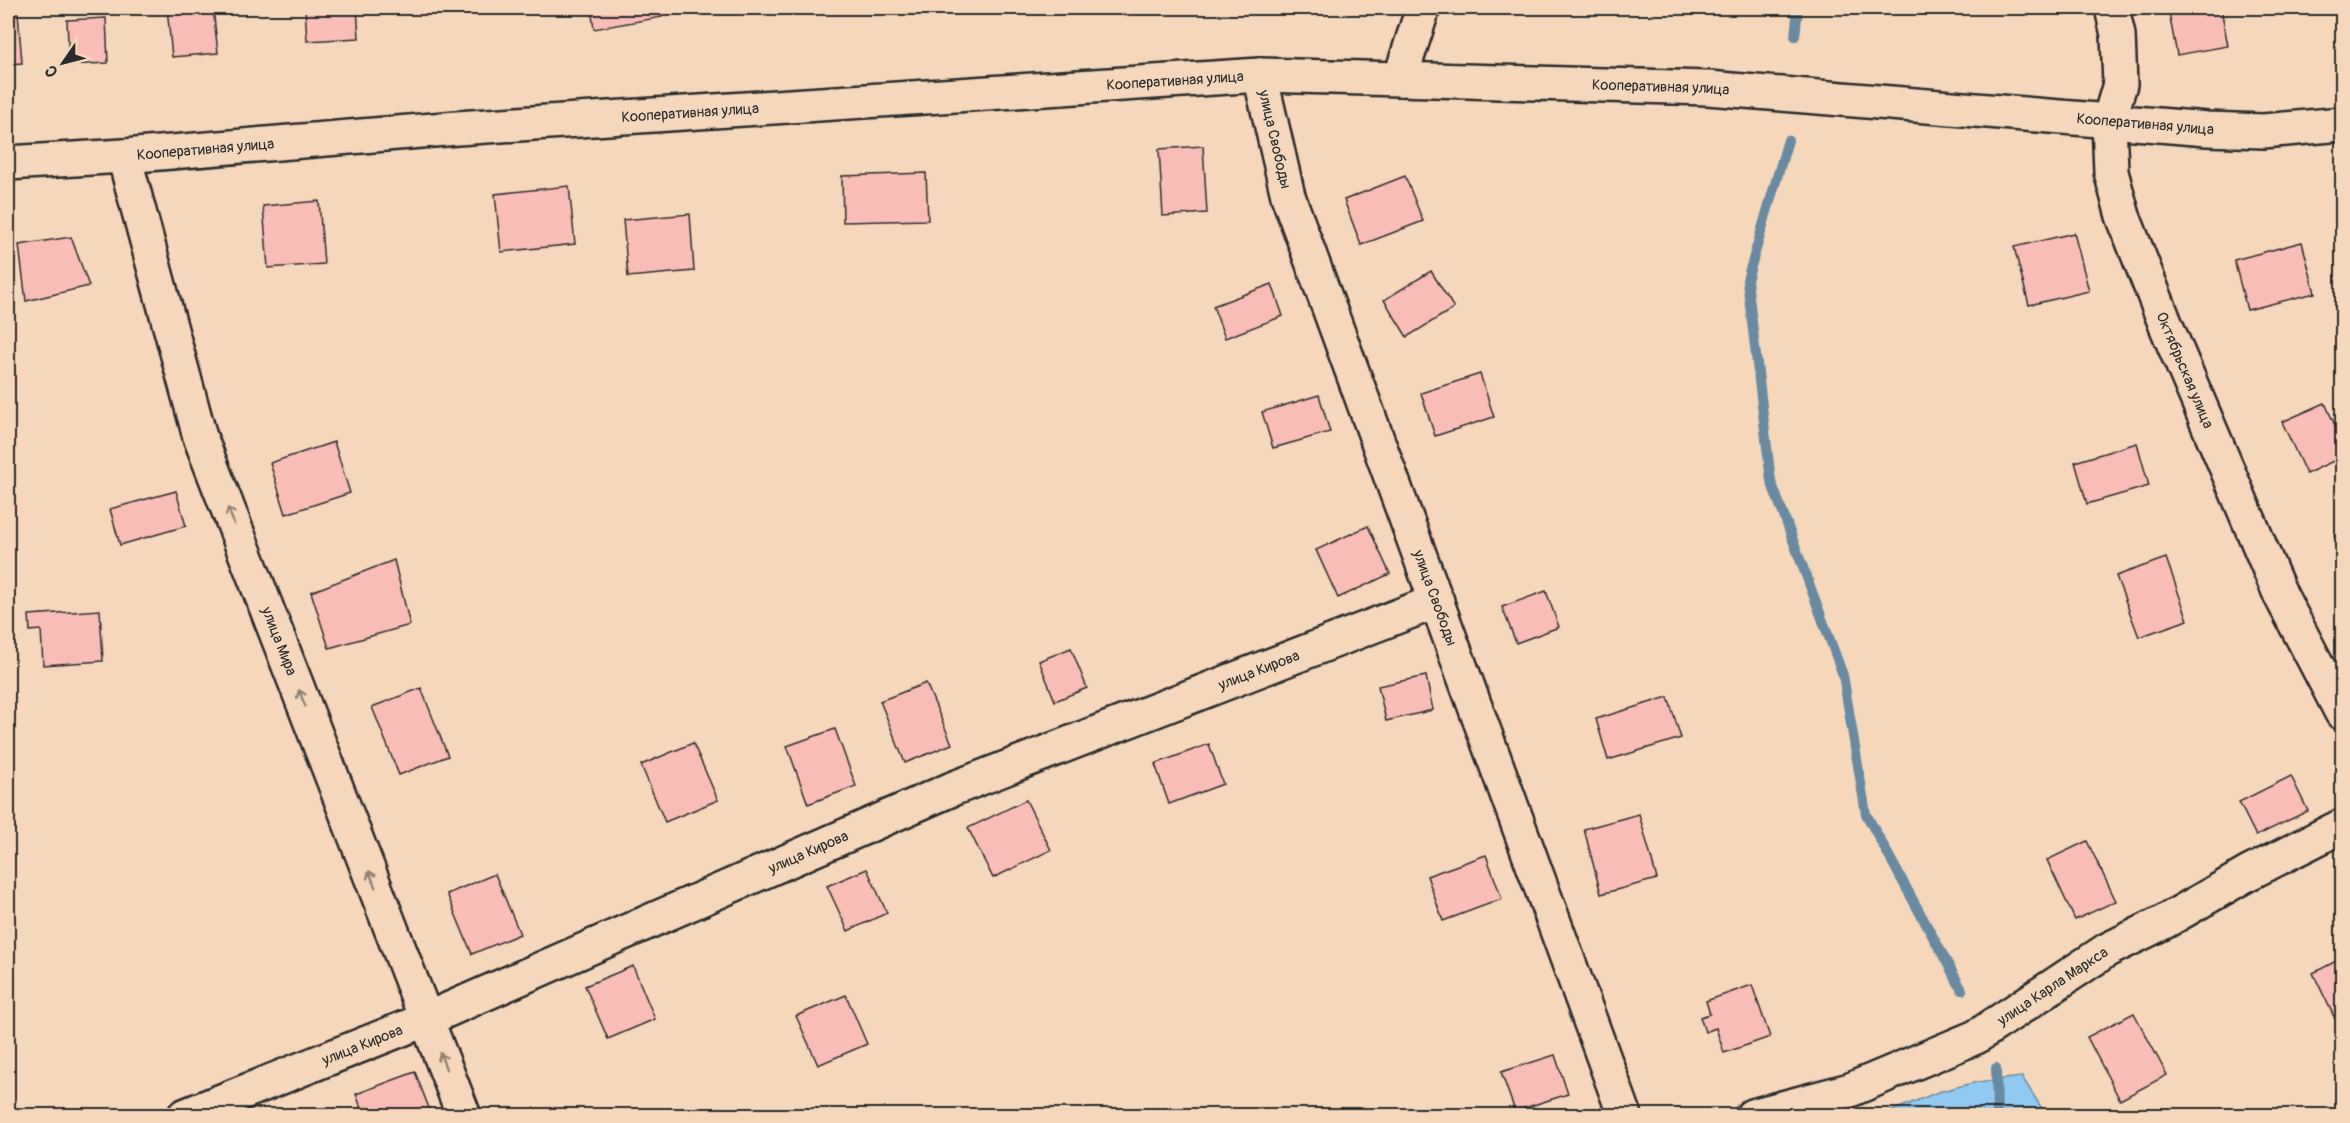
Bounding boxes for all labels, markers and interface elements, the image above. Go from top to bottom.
north arrow [33,33,93,93]
text: С [40,61,63,81]
street label: Кооперативная улица [1106,67,1244,95]
street label: Кооперативная улица [1592,75,1730,99]
street label: улица Свободы [1254,87,1295,191]
street label: Кооперативная улица [621,99,759,127]
street label: Кооперативная улица [2076,109,2214,139]
street label: Кооперативная улица [136,134,275,164]
street label: Октябрьская улица [2152,309,2218,431]
one-way arrow [225,507,236,526]
street label: улица Свободы [1409,546,1461,648]
street label: улица Мира [257,603,301,678]
street label: улица Кирова [1215,646,1302,695]
one-way arrow [295,689,306,707]
street label: улица Кирова [764,826,851,878]
one-way arrow [366,870,377,889]
street label: улица Карла Маркса [1993,943,2111,1030]
street label: улица Кирова [318,1020,406,1070]
one-way arrow [437,1052,448,1071]

